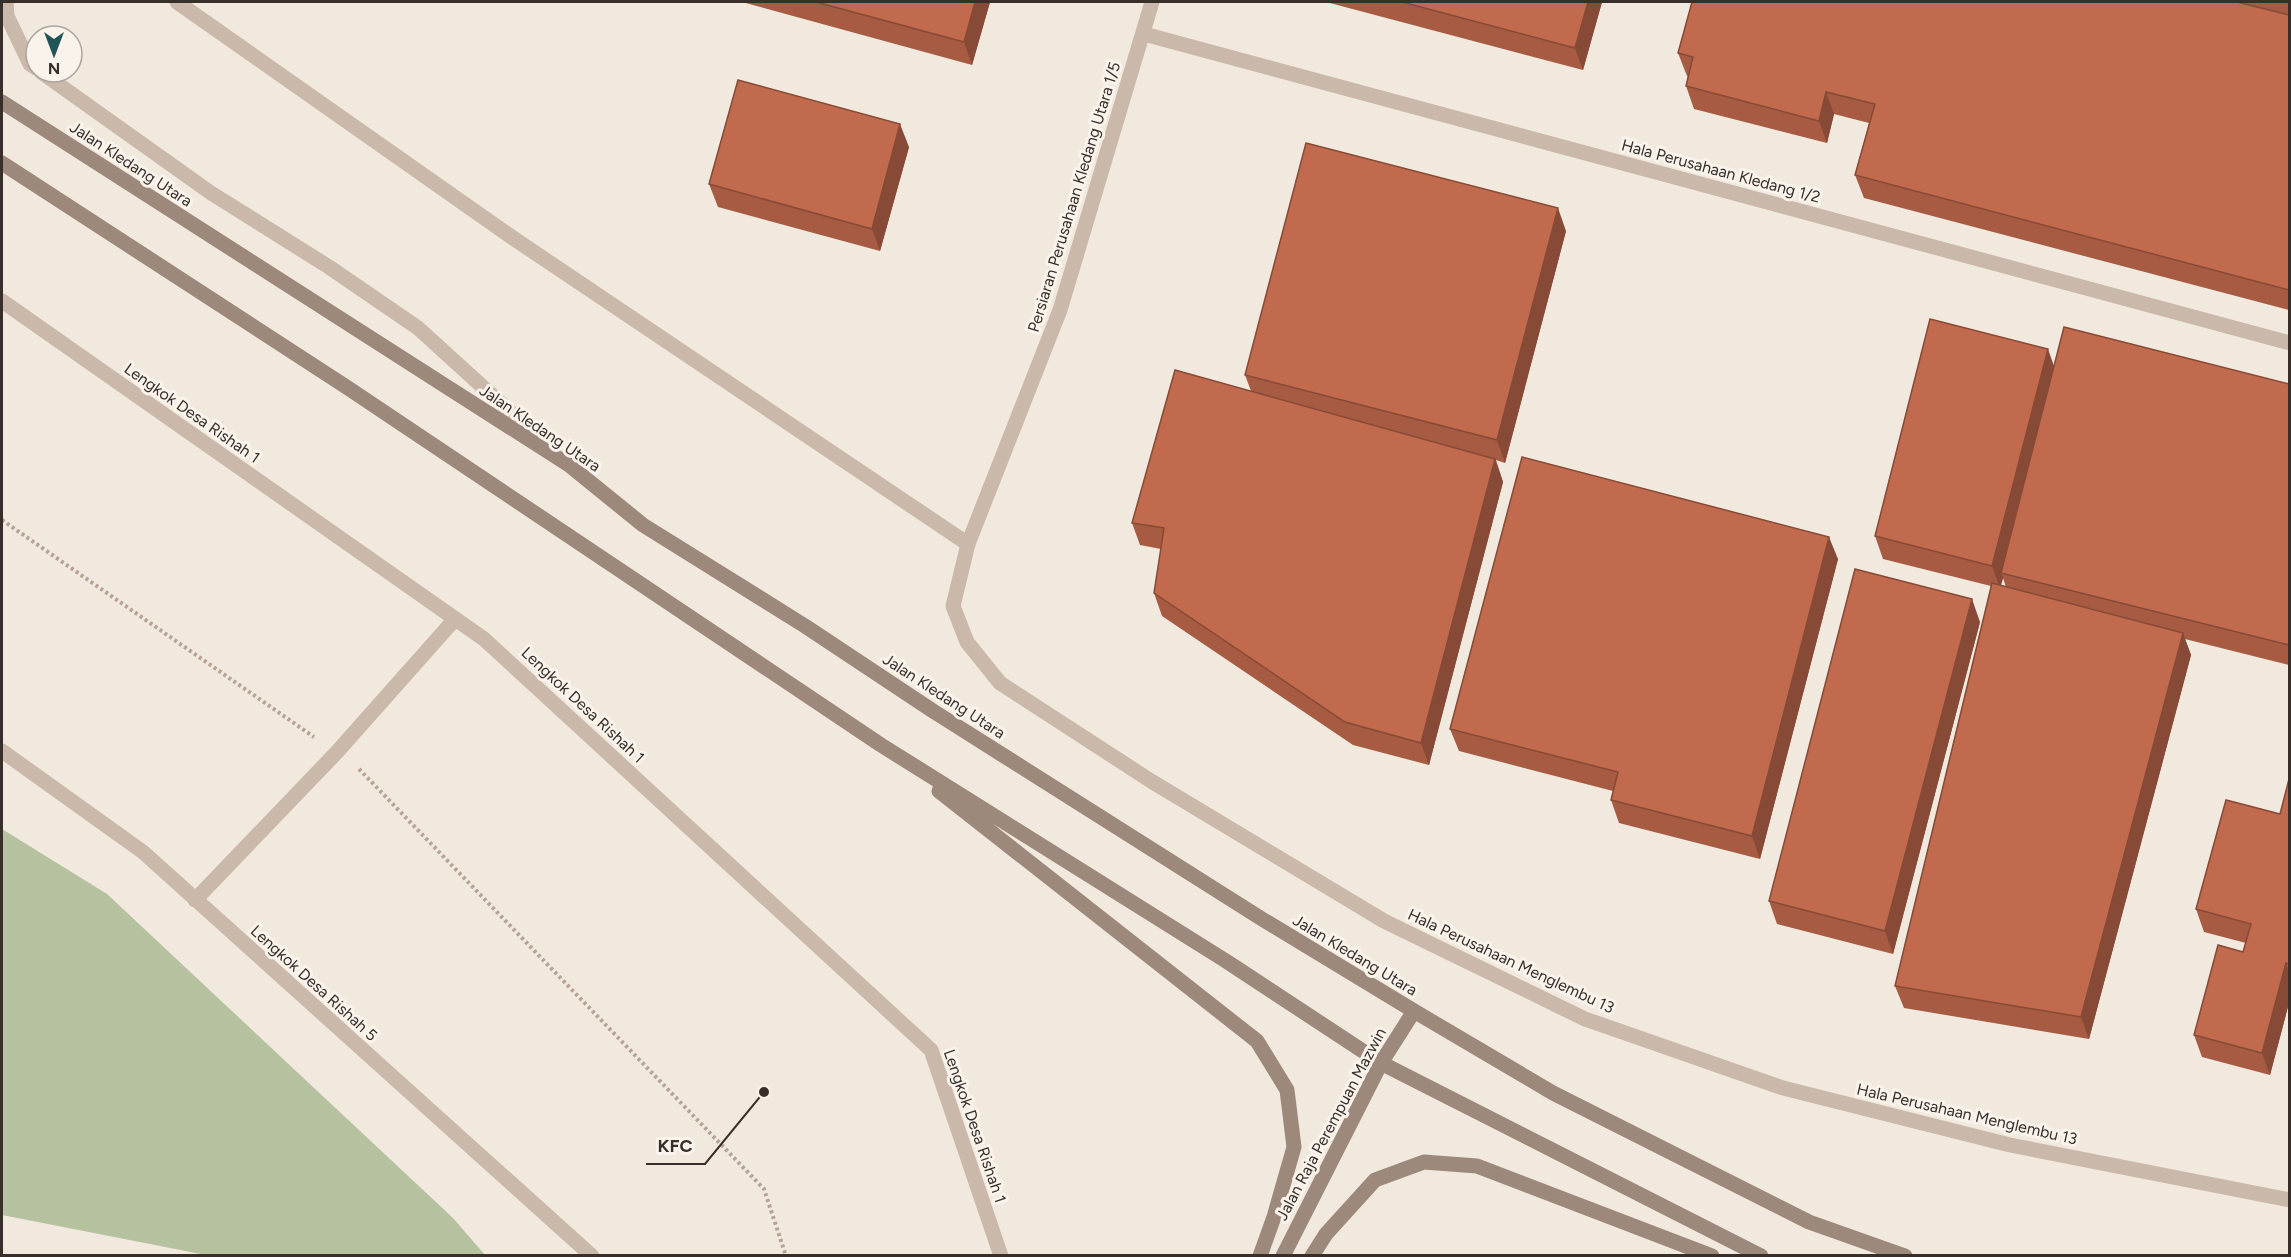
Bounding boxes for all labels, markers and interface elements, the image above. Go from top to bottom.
north arrow [24,24,84,84]
text: N [48,59,60,78]
street label: Persiaran Perusahaan Kledang Utara 1/5 [1024,59,1124,335]
street label: Jalan Kledang Utara [66,117,196,211]
street label: Hala Perusahaan Kledang 1/2 [1619,135,1823,207]
street label: Lengkok Desa Rishah 1 [121,359,263,467]
street label: Jalan Kledang Utara [476,380,604,476]
street label: Lengkok Desa Rishah 1 [518,643,648,767]
street label: Jalan Kledang Utara [879,649,1009,743]
street label: Hala Perusahaan Menglembu 13 [1405,905,1617,1017]
street label: Jalan Kledang Utara [1289,910,1421,1000]
street label: Lengkok Desa Rishah 5 [247,921,381,1045]
street label: Jalan Raja Perempuan Mazwin [1272,1024,1390,1224]
street label: Lengkok Desa Rishah 1 [940,1047,1010,1205]
street label: Hala Perusahaan Menglembu 13 [1855,1079,2079,1149]
callout: KFC [646,1128,705,1164]
text: KFC [657,1135,693,1157]

